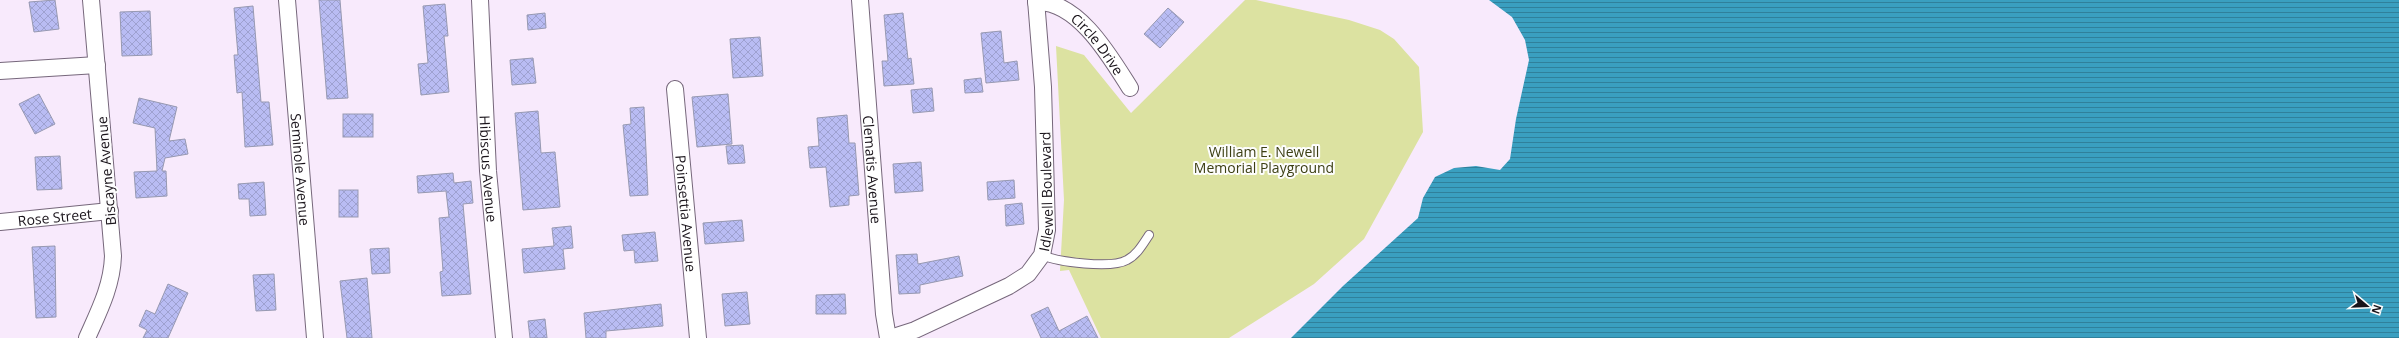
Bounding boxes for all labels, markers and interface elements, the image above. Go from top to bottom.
street label: Circle Drive [1068,8,1129,78]
street label: Seminole Avenue [287,112,315,227]
street label: Biscayne Avenue [92,115,120,226]
street label: Hibiscus Avenue [476,115,502,223]
street label: Clematis Avenue [859,115,887,225]
street label: Idlewell Boulevard [1033,131,1057,253]
park label: William E. Newell Memorial Playground [1194,142,1334,177]
street label: Poinsettia Avenue [672,154,701,273]
street label: Rose Street [17,203,93,230]
north arrow [2347,286,2387,326]
text: N [2368,303,2385,316]

